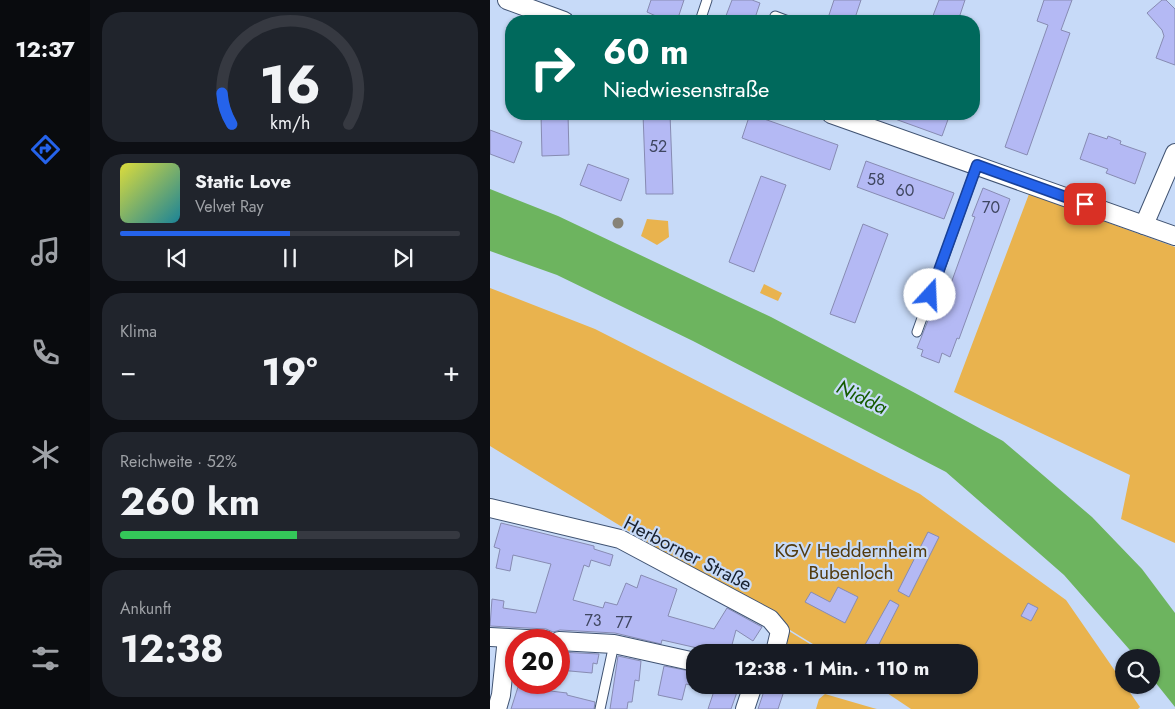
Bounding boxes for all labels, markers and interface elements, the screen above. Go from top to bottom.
text: 60 m [603,27,689,77]
text: 12:37 [15,33,75,65]
icon: right [520,35,585,100]
text: 16 [259,47,321,123]
text: Niedwiesenstraße [603,73,769,105]
text: km/h [270,110,310,136]
icon: directions [28,132,63,167]
house number: 52 [649,135,667,158]
text: Static Love [195,168,291,195]
house number: 58 [867,168,885,191]
house number: 60 [896,179,914,202]
pin [1064,183,1106,225]
icon: arrive [1071,190,1099,218]
text: Velvet Ray [195,195,264,218]
house number: 70 [982,196,1000,219]
icon: music [28,234,63,269]
icon: previous [163,244,191,272]
icon: pause [276,244,304,272]
icon: next [389,244,417,272]
position arrow [903,268,955,320]
text: Klima [120,320,157,343]
icon: phone [28,335,63,370]
text: 19° [262,344,318,399]
text: − [120,351,137,392]
text: + [443,351,460,392]
water label: Nidda [831,373,892,422]
icon: climate [28,437,63,472]
text: Reichweite · 52% [120,450,237,473]
text: 260 km [120,474,260,529]
street label: Herborner Straße [619,509,757,598]
park label: KGV Heddernheim Bubenloch [774,537,928,586]
icon: car [28,539,63,574]
text: Ankunft [120,597,171,620]
house number: 73 [584,609,602,632]
house number: 77 [616,611,633,634]
text: 12:38 [120,621,224,676]
speed limit sign: 20 [505,629,570,694]
icon: filters [28,641,63,676]
map controls [1115,649,1160,694]
button: search [1115,649,1160,694]
text: 12:38 · 1 Min. · 110 m [735,655,929,682]

